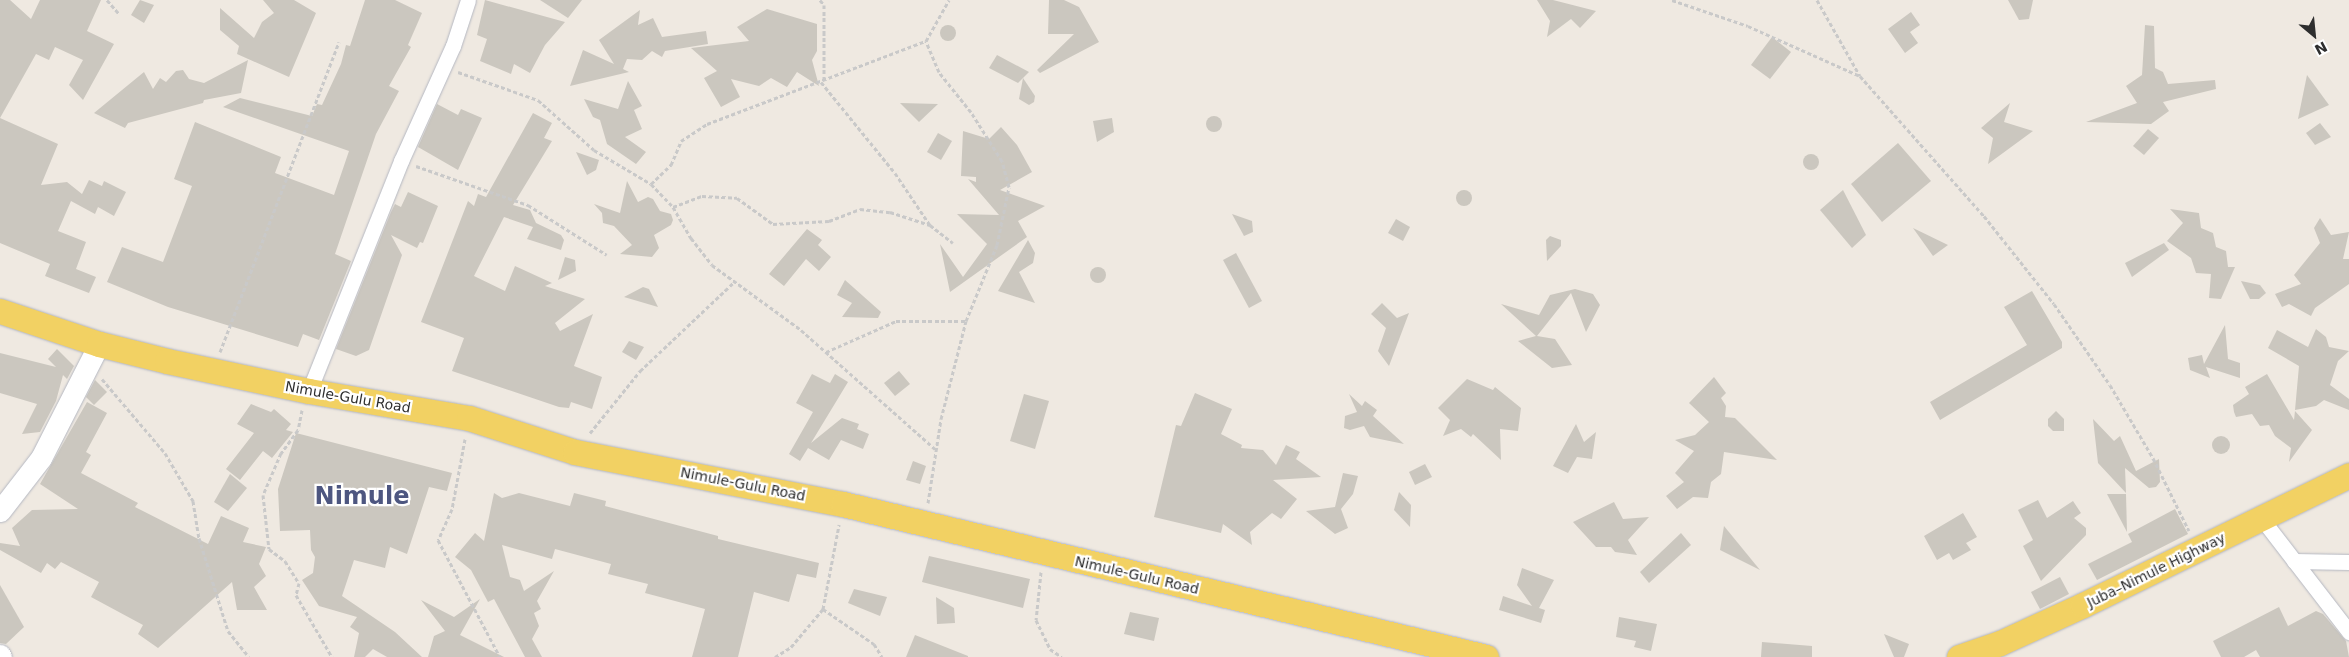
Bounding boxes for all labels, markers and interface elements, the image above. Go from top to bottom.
north arrow [2289,10,2339,60]
text: N [2312,38,2330,58]
street label: Nimule-Gulu Road [284,378,412,416]
street label: Nimule-Gulu Road [679,464,807,504]
district label: Nimule [315,483,409,511]
street label: Juba–Nimule Highway [2084,529,2228,611]
street label: Nimule-Gulu Road [1073,553,1201,597]

